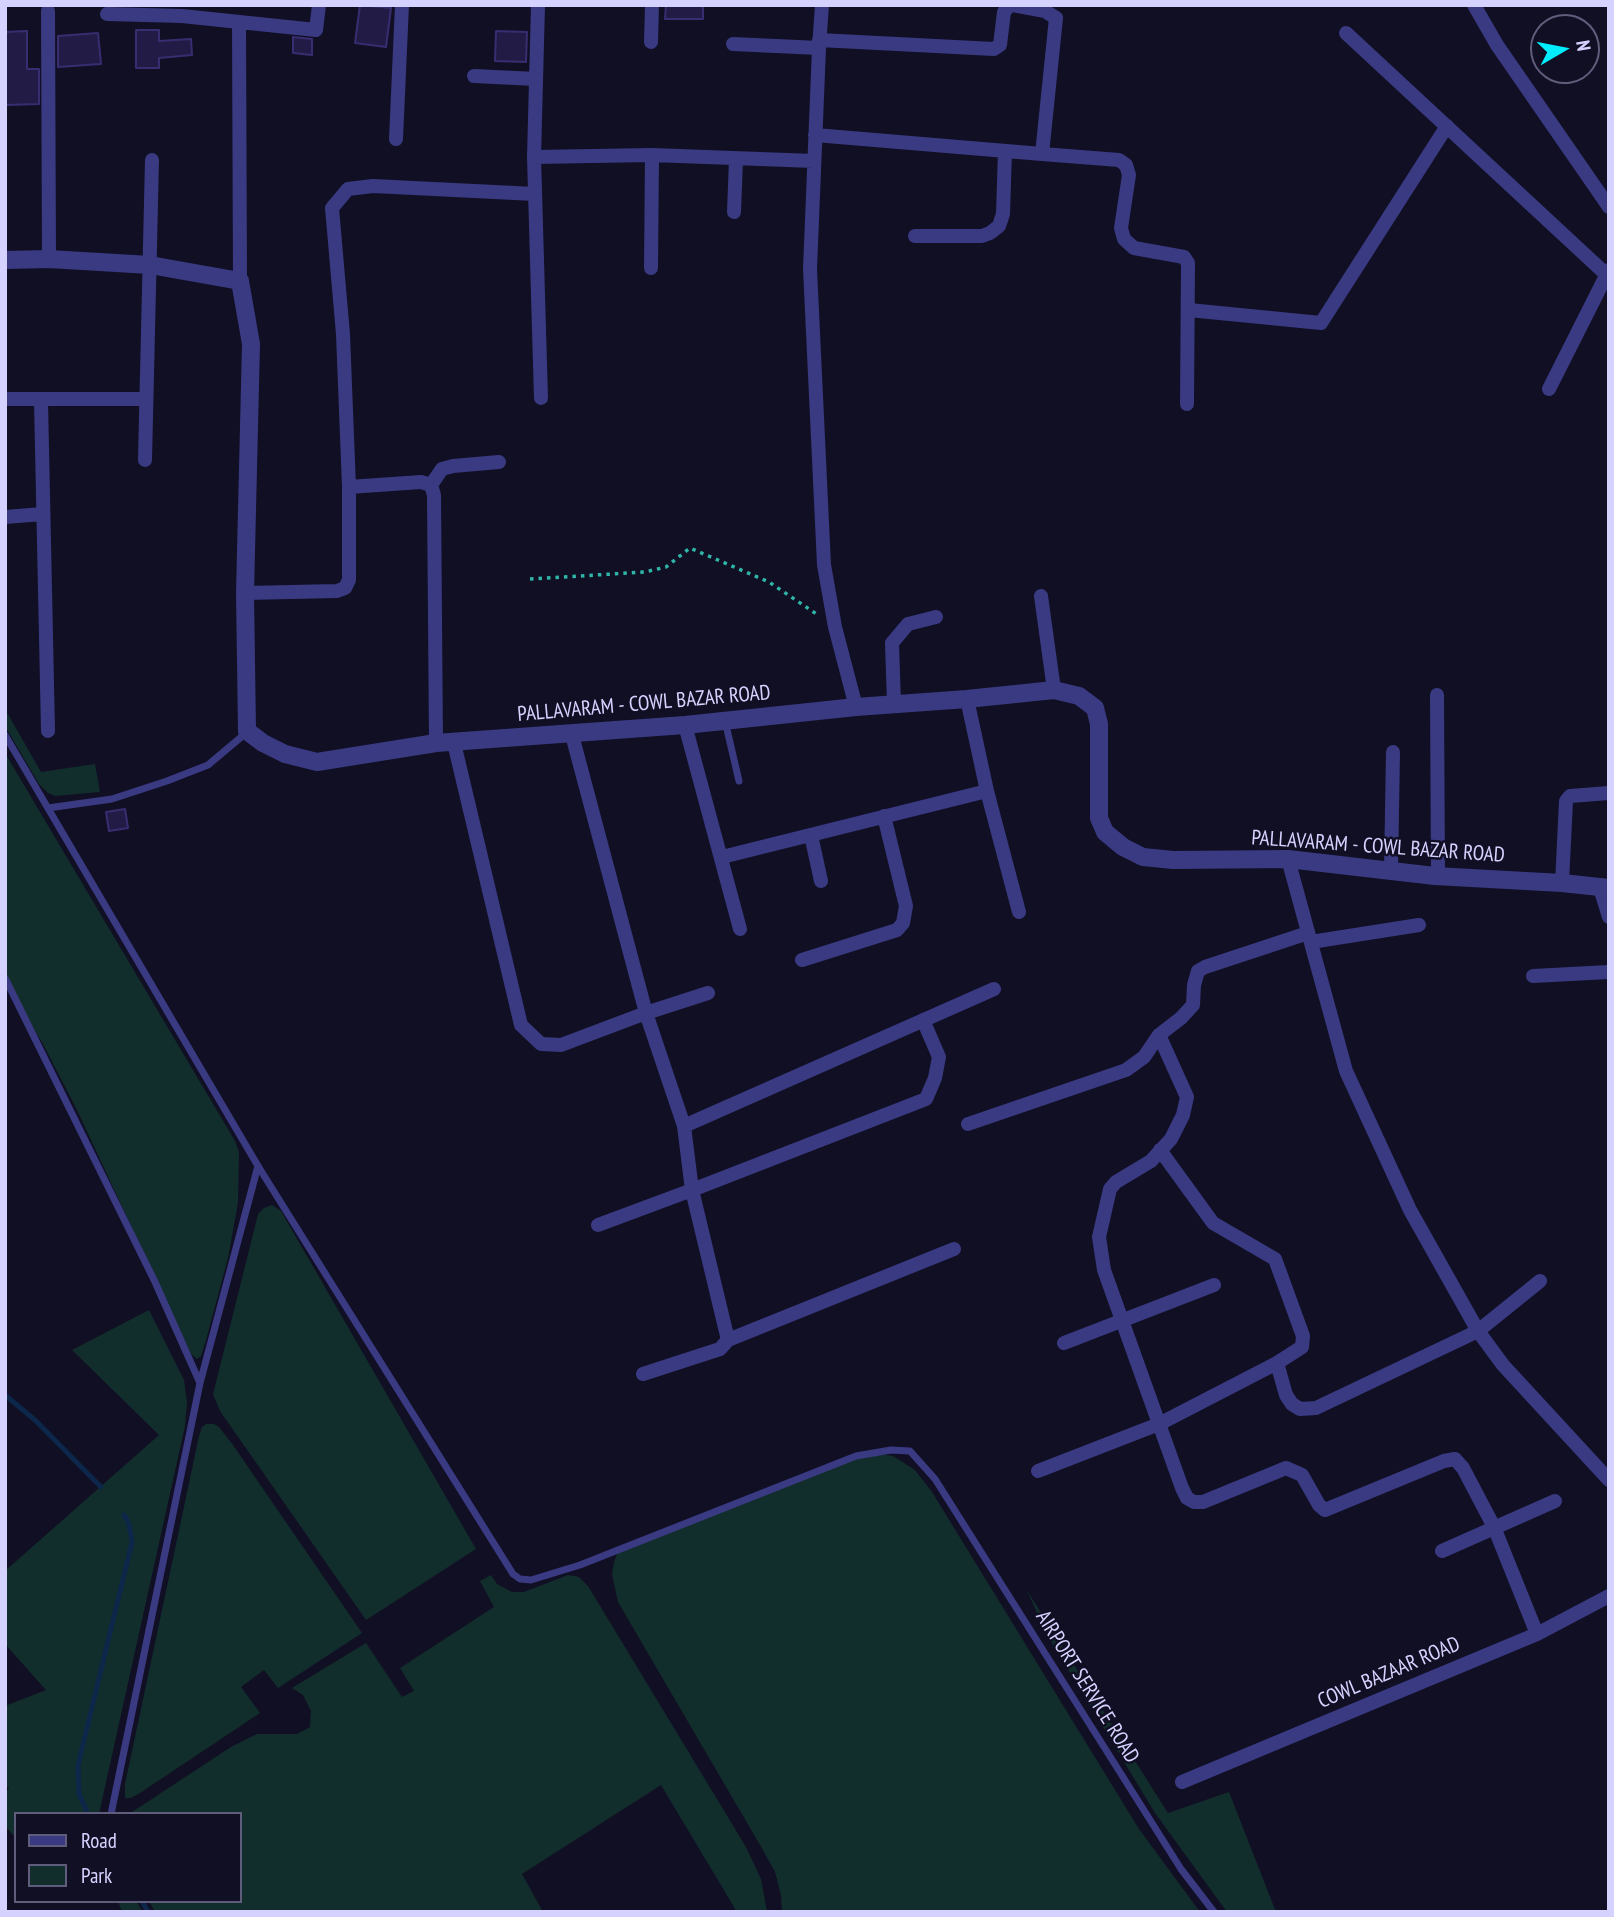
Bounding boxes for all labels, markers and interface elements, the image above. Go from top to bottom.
north arrow [1530,14,1600,84]
text: N [1571,39,1596,53]
street label: PALLAVARAM - COWL BAZAR ROAD [516,680,772,728]
street label: PALLAVARAM - COWL BAZAR ROAD [1251,826,1505,868]
street label: AIRPORT SERVICE ROAD [1030,1606,1144,1768]
street label: COWL BAZAAR ROAD [1314,1632,1464,1714]
legend [14,1812,242,1903]
text: Road [81,1827,117,1854]
text: Park [81,1862,112,1889]

